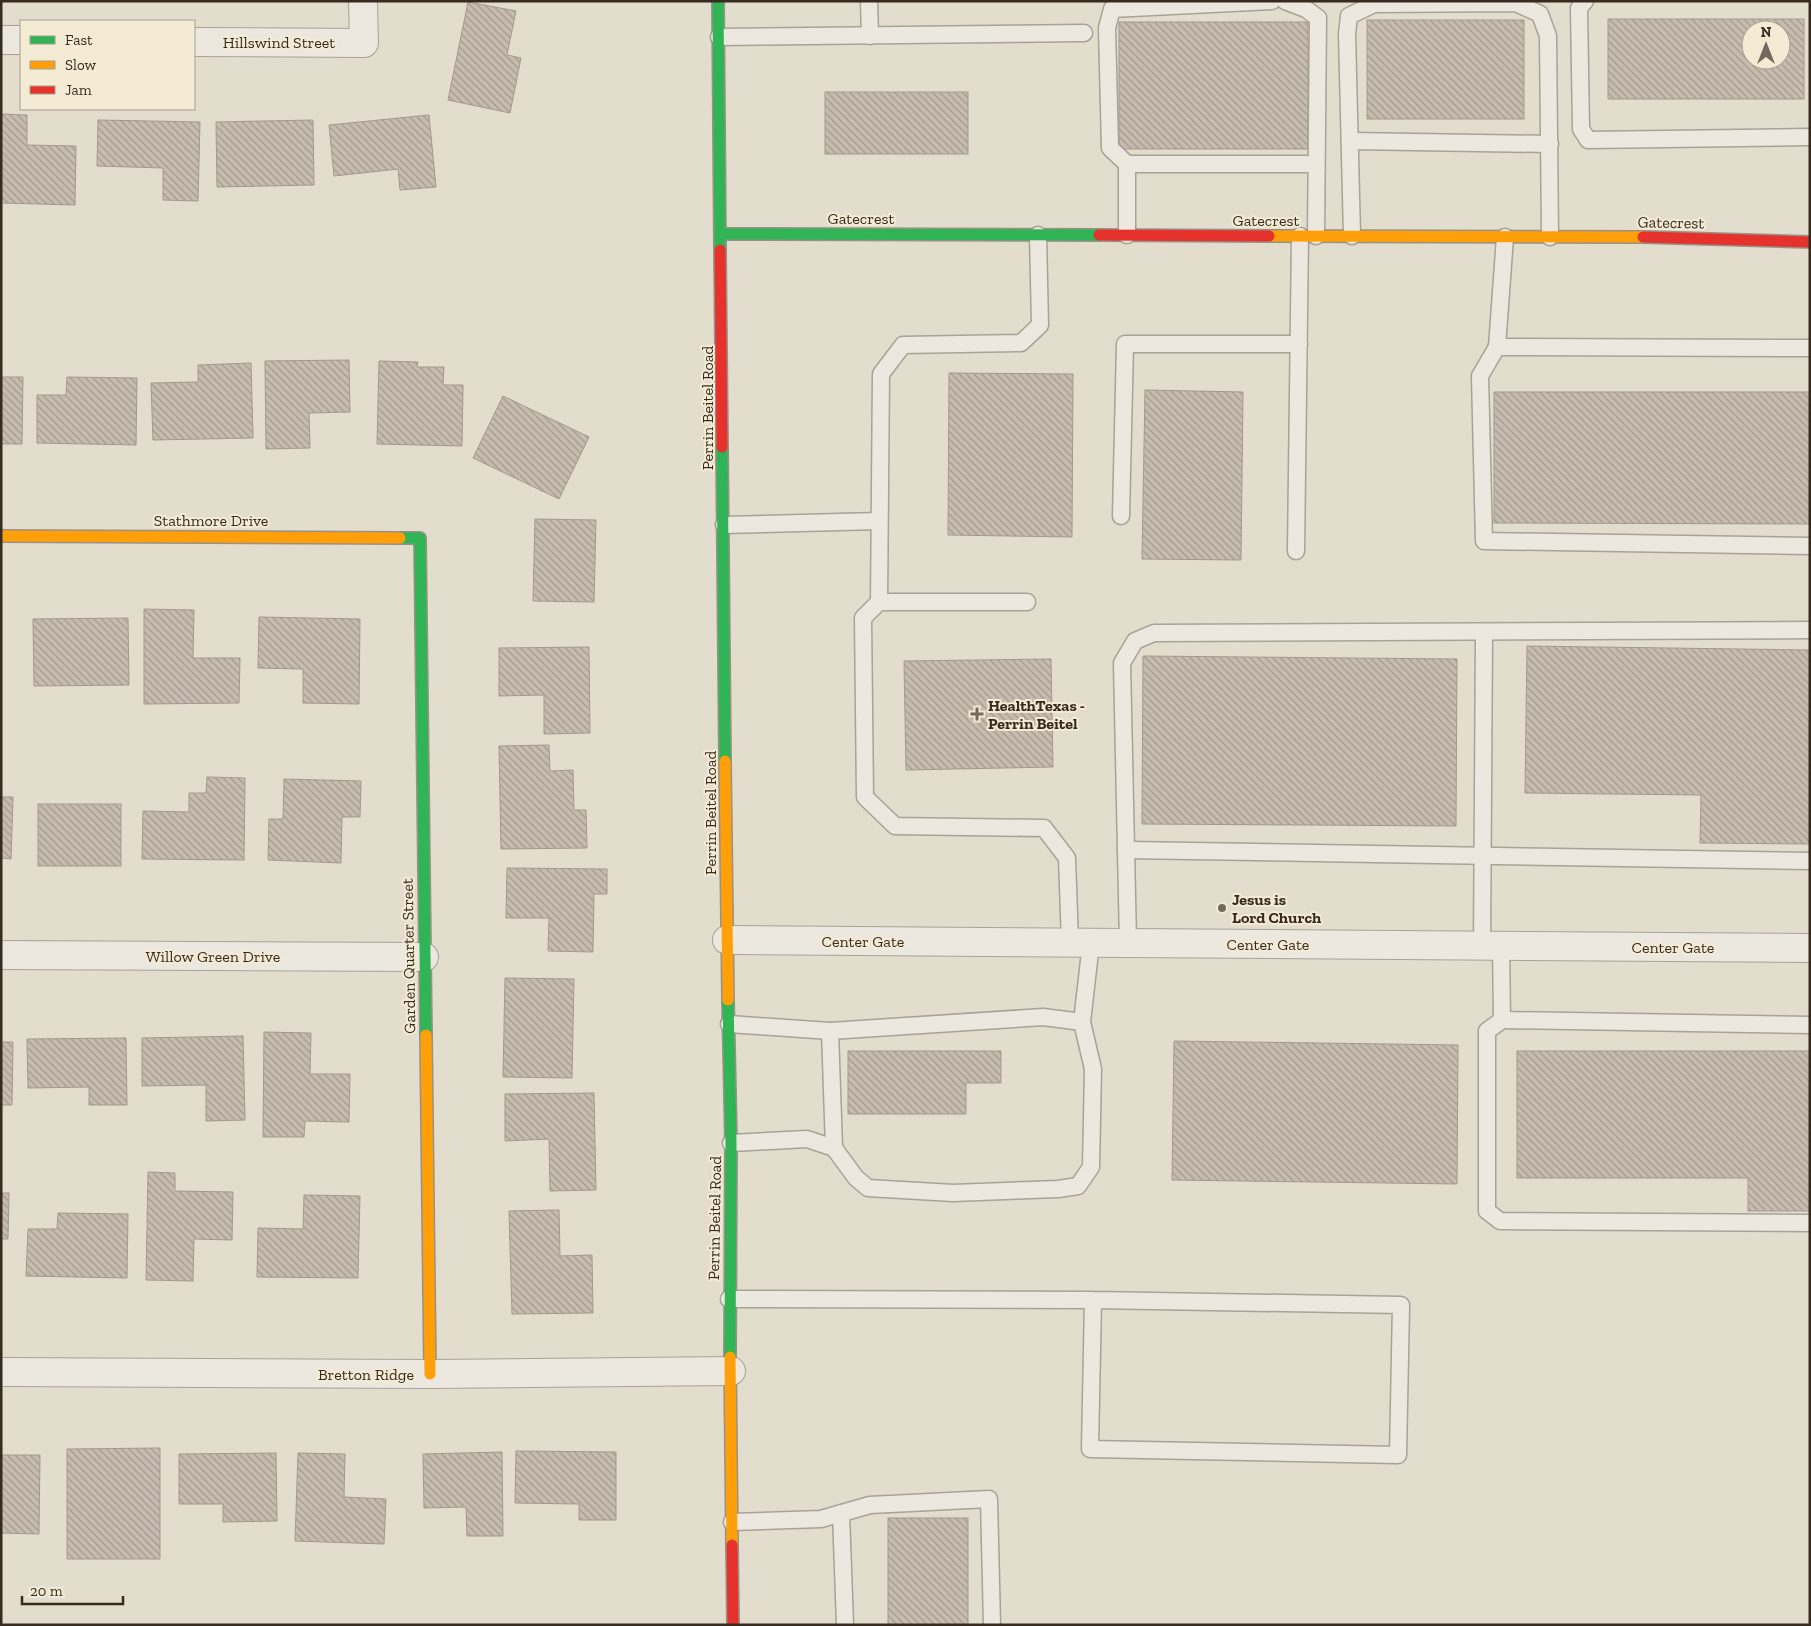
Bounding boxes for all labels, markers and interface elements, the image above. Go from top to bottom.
legend [20,20,195,110]
north arrow [1741,20,1791,70]
text: N [1761,24,1772,41]
text: Fast [65,31,93,49]
street label: Hillswind Street [223,33,335,52]
text: Slow [65,56,97,74]
text: Jam [65,81,92,99]
street label: Gatecrest [828,209,894,228]
street label: Gatecrest [1233,211,1299,230]
street label: Gatecrest [1637,212,1705,233]
street label: Perrin Beitel Road [698,346,717,470]
street label: Stathmore Drive [154,511,268,530]
place label: HealthTexas - Perrin Beitel [988,696,1085,733]
marker: HealthTexas - Perrin Beitel [970,707,984,721]
street label: Perrin Beitel Road [701,751,720,875]
street label: Garden Quarter Street [398,878,419,1034]
place label: Jesus is Lord Church [1232,890,1322,927]
marker: Jesus is Lord Church [1216,902,1228,914]
street label: Center Gate [822,932,904,951]
street label: Center Gate [1227,935,1309,954]
street label: Center Gate [1632,938,1714,957]
street label: Willow Green Drive [146,947,280,966]
street label: Perrin Beitel Road [704,1155,725,1280]
street label: Bretton Ridge [318,1365,414,1384]
scale bar [22,1574,124,1606]
text: 20 m [30,1582,63,1600]

